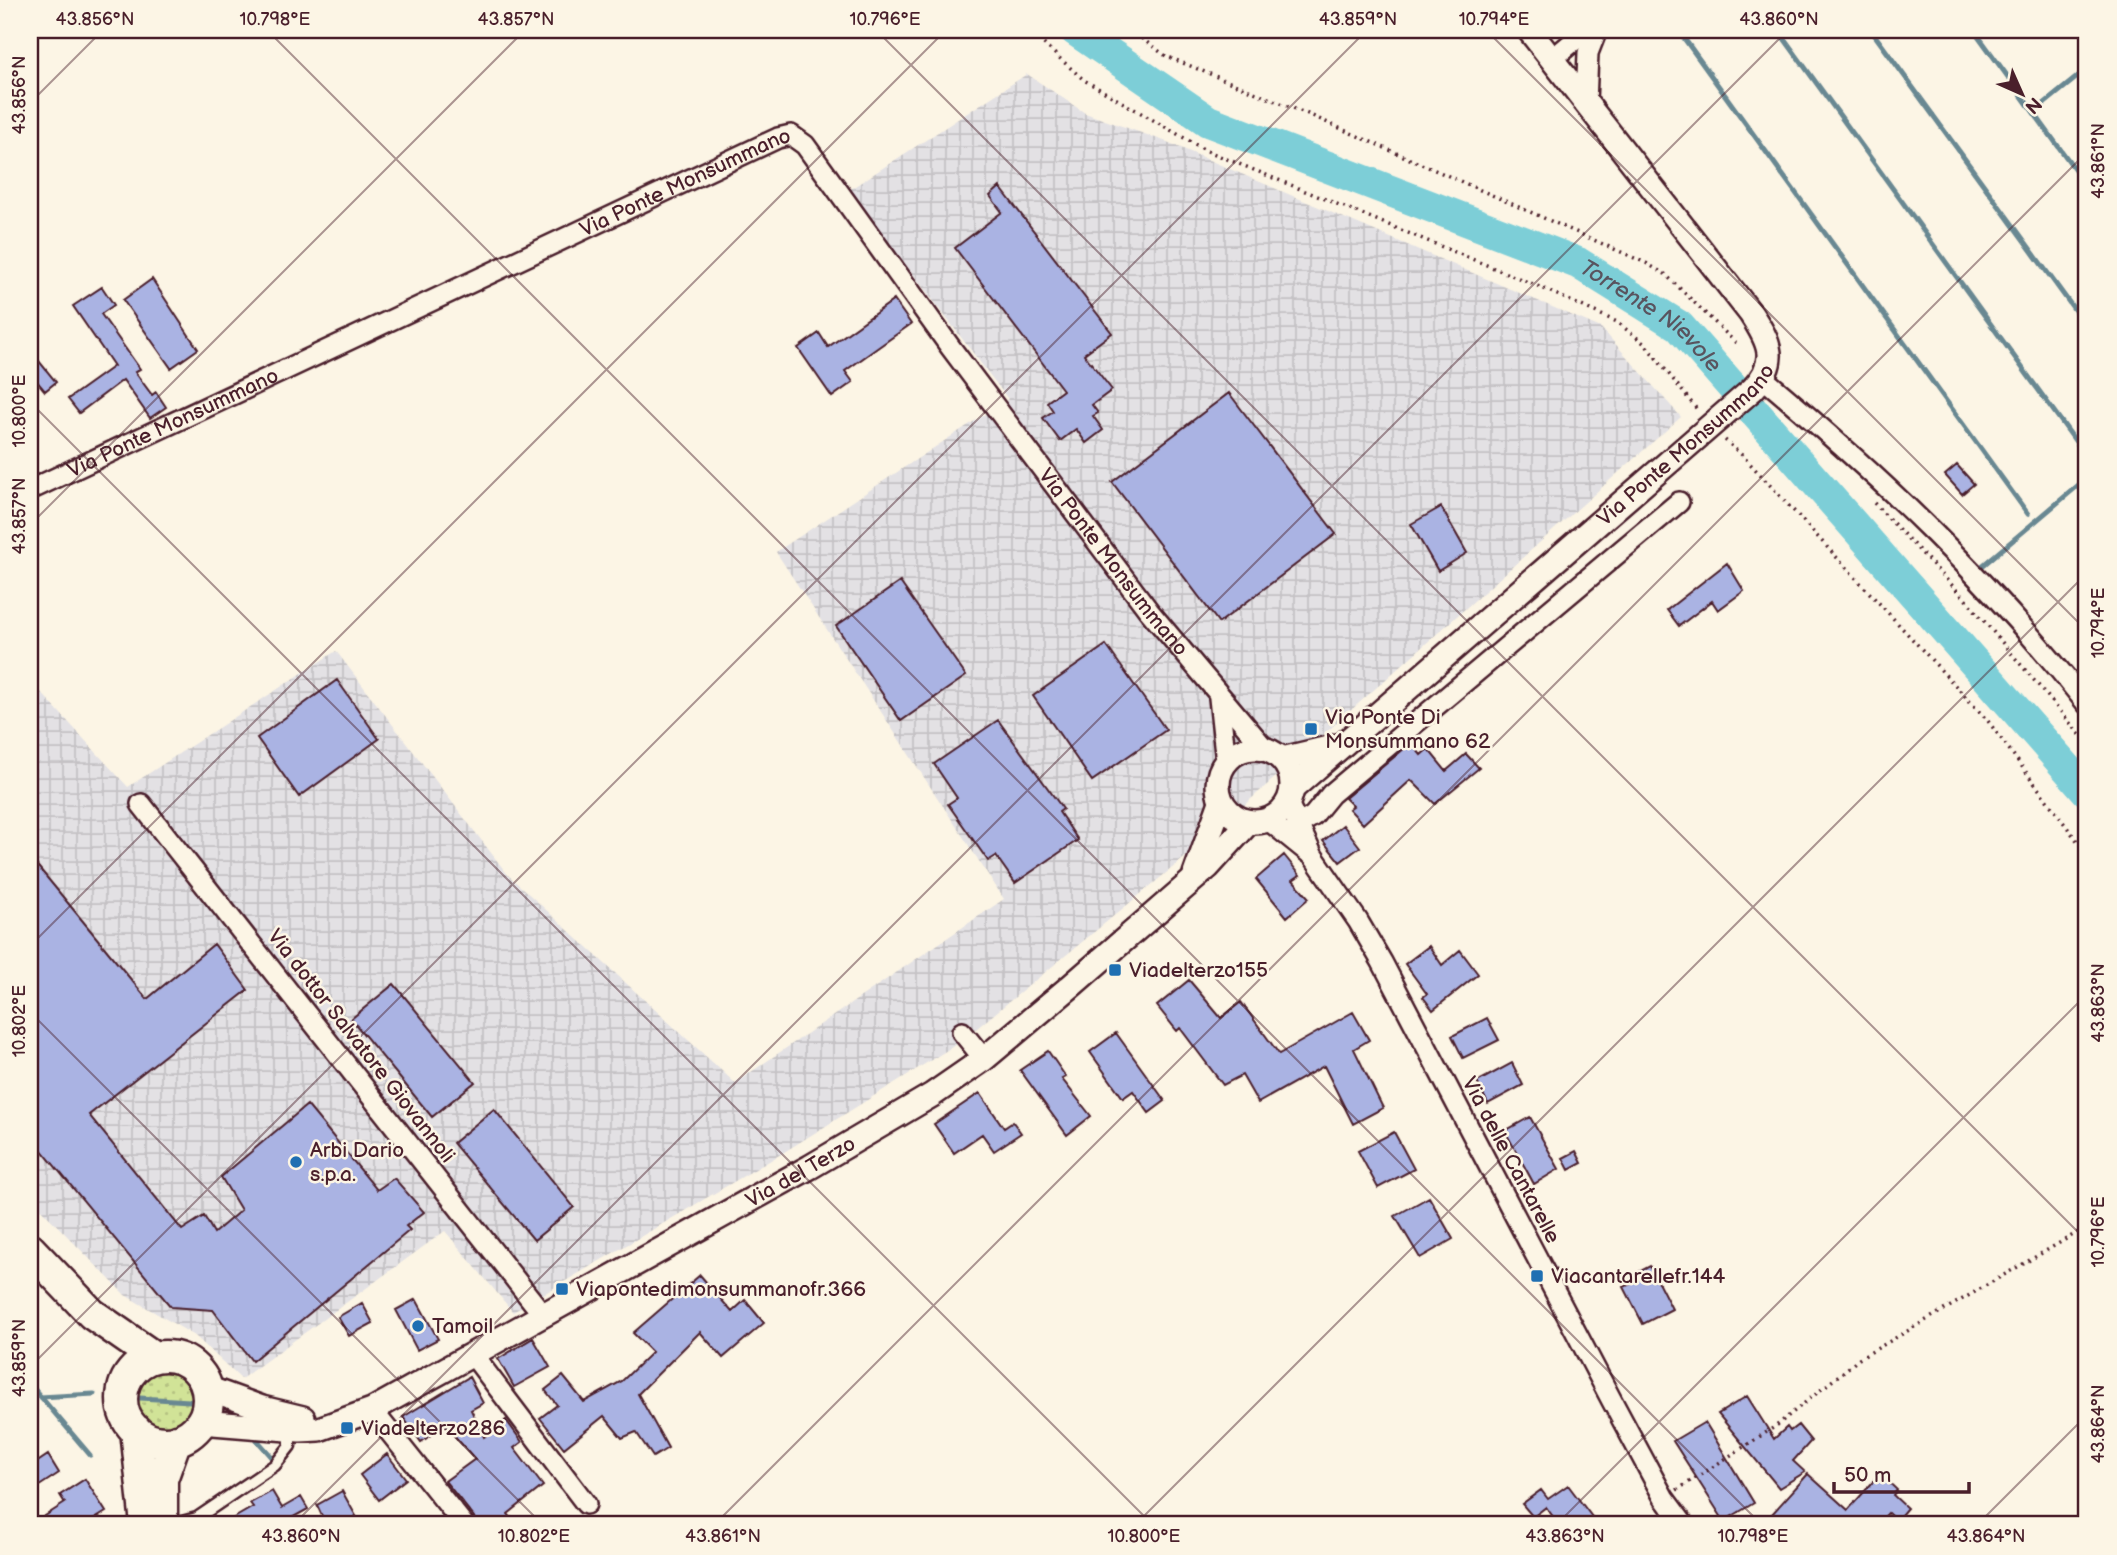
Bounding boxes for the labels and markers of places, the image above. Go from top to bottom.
place label: Via Ponte Di Monsummano 62 [1325,705,1491,754]
marker: Via Ponte Di Monsummano 62 [1303,721,1319,737]
place label: Viadelterzo155 [1129,958,1268,983]
marker: Viadelterzo155 [1107,962,1123,978]
place label: Arbi Dario s.p.a. [310,1138,404,1187]
marker: Arbi Dario s.p.a. [288,1154,304,1170]
place label: Viacantarellefr.144 [1551,1264,1726,1289]
marker: Viacantarellefr.144 [1529,1268,1545,1284]
place label: Viapontedimonsummanofr.366 [576,1277,866,1302]
marker: Viapontedimonsummanofr.366 [554,1281,570,1297]
place label: Tamoil [432,1314,493,1339]
marker: Tamoil [410,1318,426,1334]
place label: Viadelterzo286 [361,1416,506,1441]
marker: Viadelterzo286 [339,1420,355,1436]

